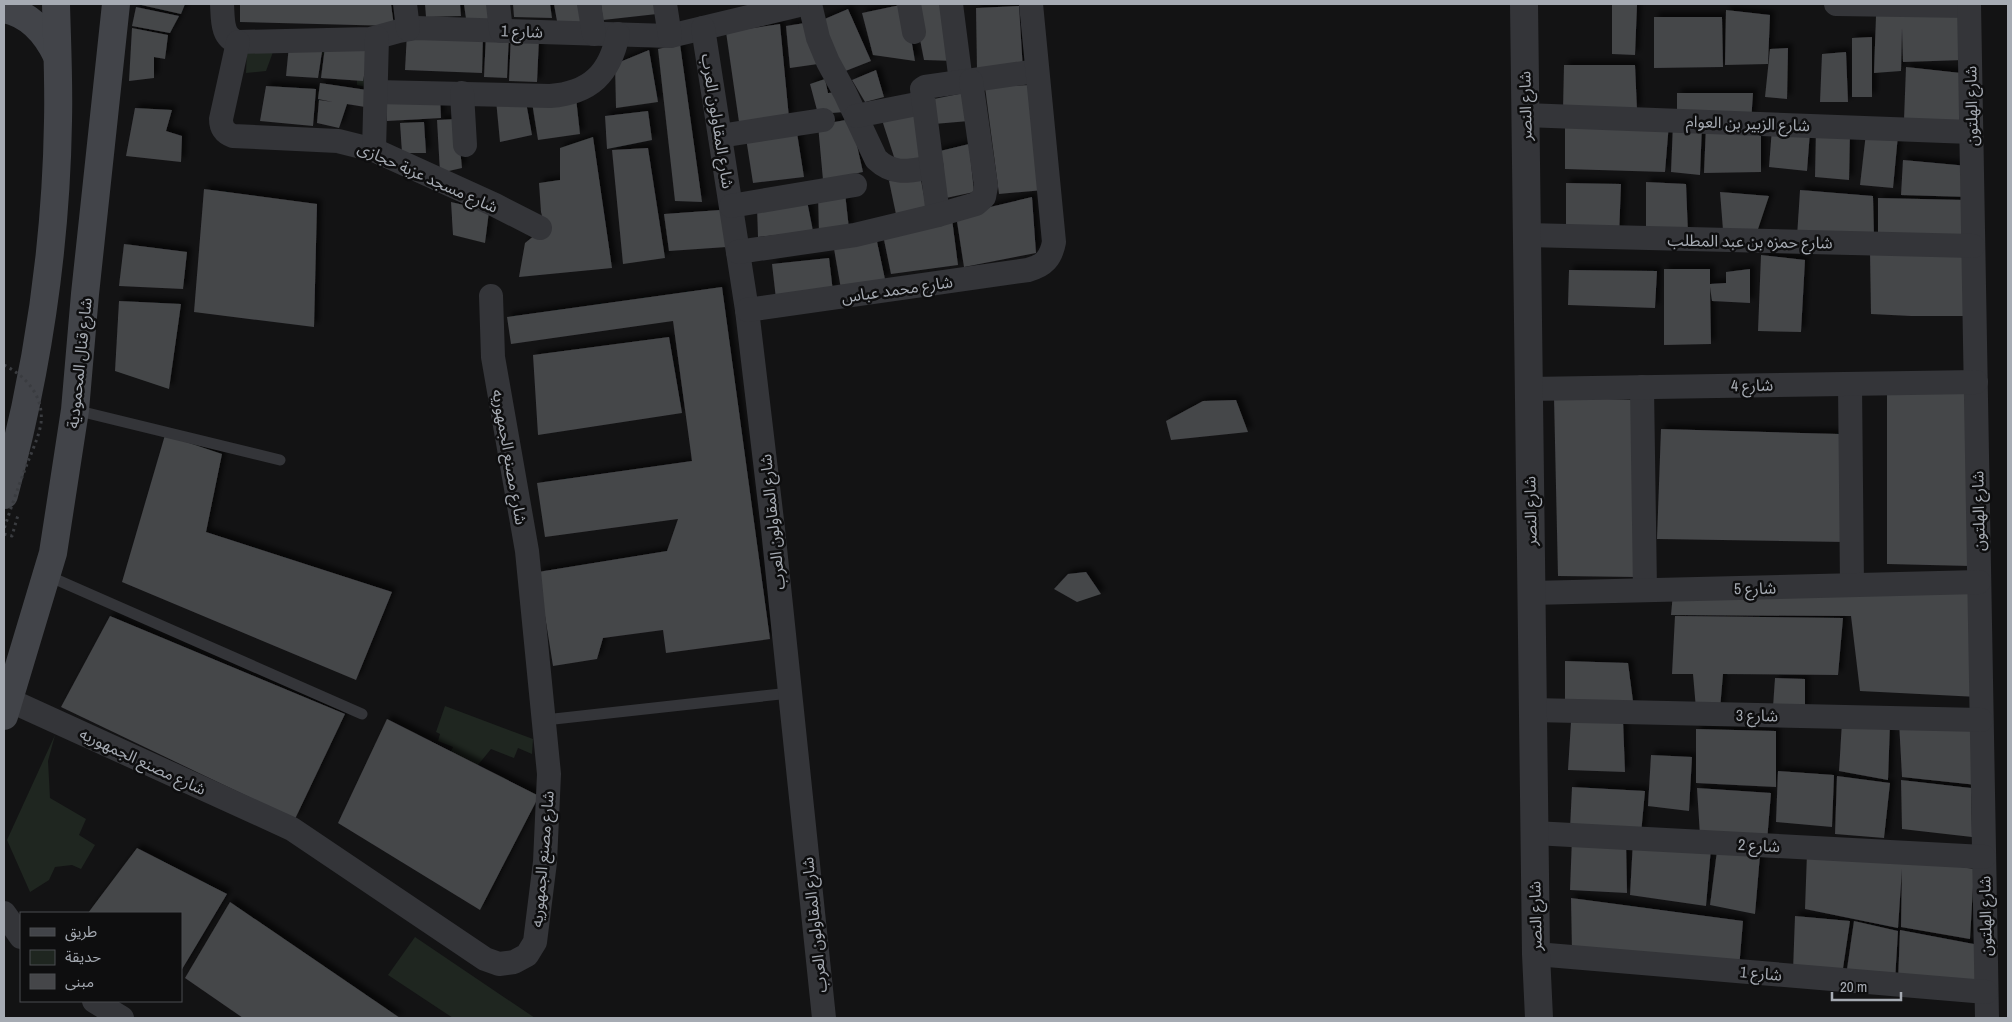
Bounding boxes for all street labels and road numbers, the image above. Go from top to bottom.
street label: شارع 1 [500,19,543,45]
street label: شارع المقاولون العرب [694,52,740,191]
street label: شارع الهلتون [1959,66,1985,146]
street label: شارع النصر [1513,71,1539,142]
street label: شارع الزبير بن العوام [1686,110,1810,138]
street label: شارع مسجد عزبة حجازى [354,136,502,220]
street label: شارع حمزه بن عبد المطلب [1667,229,1833,255]
street label: شارع محمد عباس [840,270,954,310]
street label: شارع قنال المحمودية [61,297,99,430]
street label: شارع 4 [1731,374,1773,398]
street label: شارع مصنع الجمهوريه [485,388,533,527]
street label: شارع المقاولون العرب [754,453,792,591]
street label: شارع الهلتون [1966,471,1992,551]
street label: شارع النصر [1518,476,1544,547]
street label: شارع 5 [1734,577,1776,601]
street label: شارع 3 [1736,704,1778,728]
street label: شارع مصنع الجمهوريه [75,722,210,802]
street label: شارع مصنع الجمهوريه [525,790,561,928]
street label: شارع 2 [1737,833,1781,859]
street label: شارع المقاولون العرب [796,856,834,994]
street label: شارع الهلتون [1973,876,1999,956]
street label: شارع النصر [1523,881,1549,952]
street label: شارع 1 [1739,960,1783,988]

